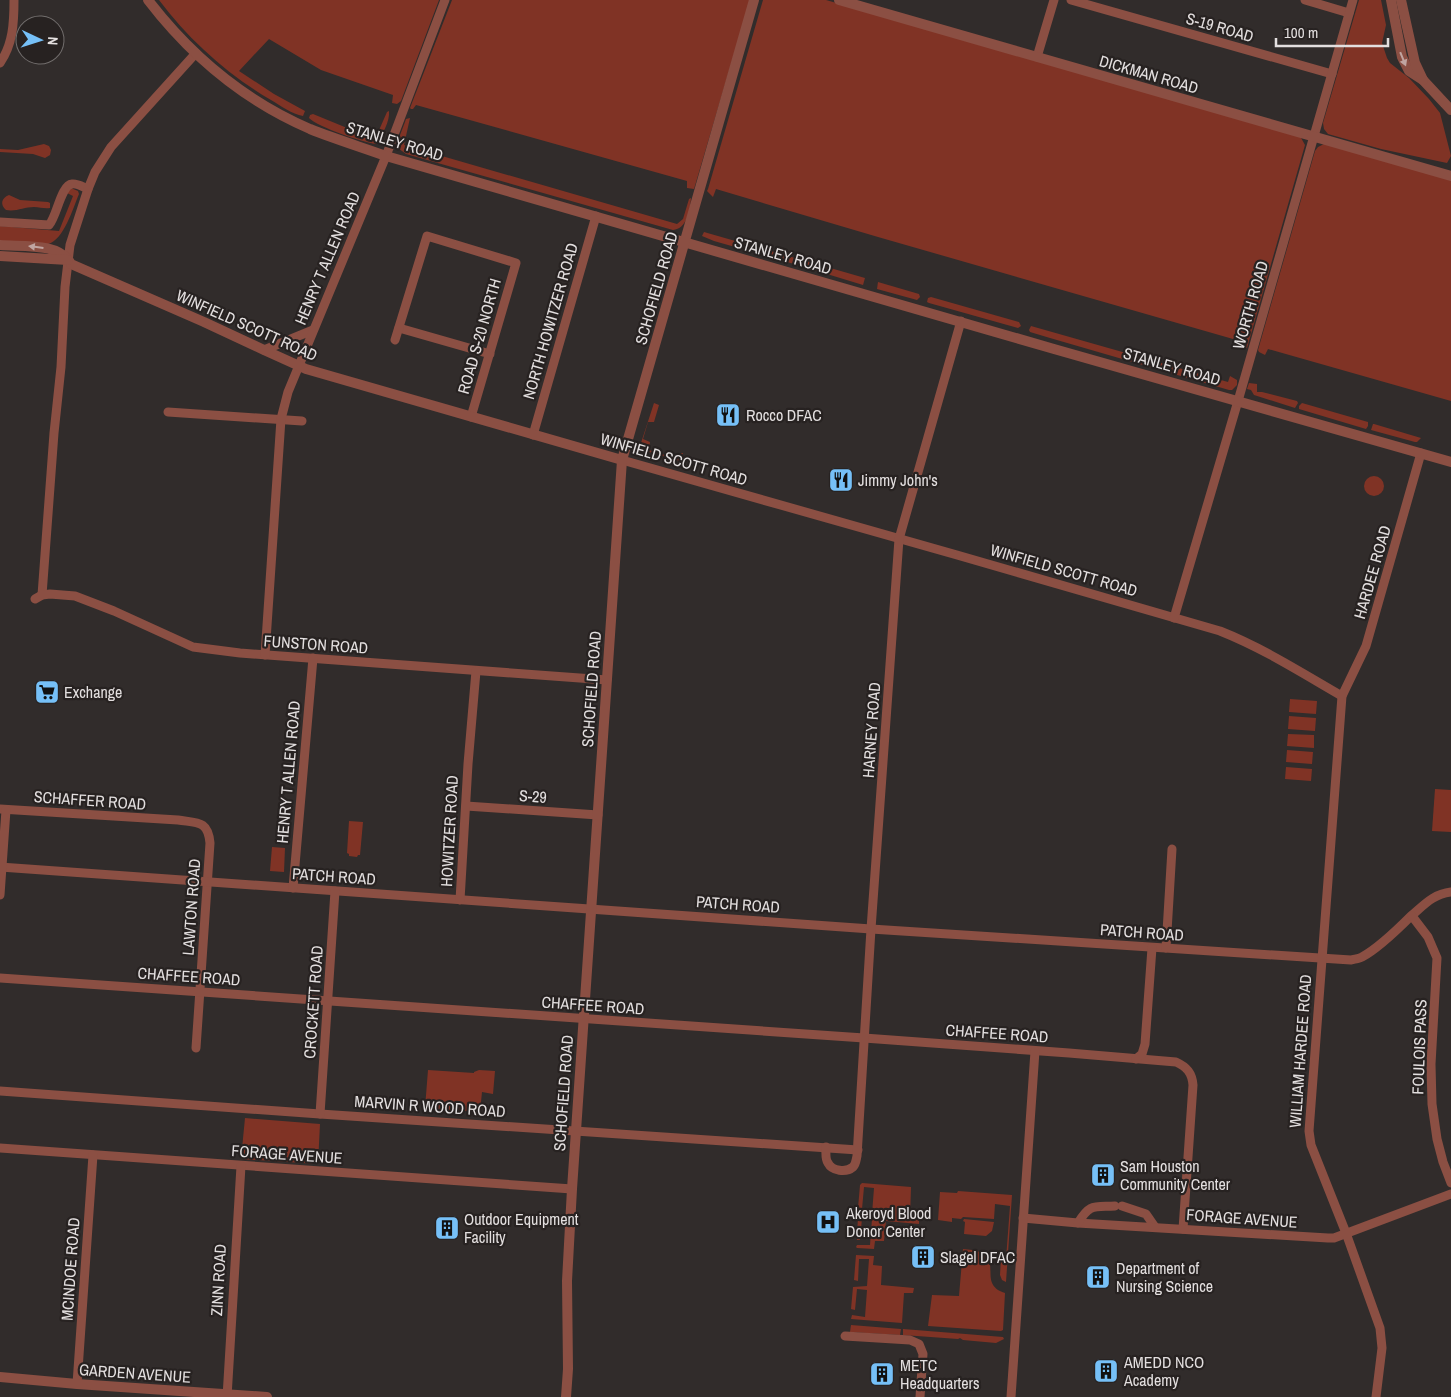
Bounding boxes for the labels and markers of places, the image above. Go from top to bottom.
restaurant icon: Rocco DFAC [715,402,741,428]
place label: Rocco DFAC [746,404,822,426]
restaurant icon: Jimmy John's [828,467,854,493]
place label: Jimmy John's [858,469,938,491]
supermarket icon: Exchange [34,679,60,705]
place label: Exchange [64,681,122,703]
place label: Sam Houston Community Center [1120,1155,1231,1195]
building icon: Sam Houston Community Center [1090,1162,1116,1188]
place label: Akeroyd Blood Donor Center [845,1202,931,1242]
place label: Outdoor Equipment Facility [464,1208,579,1248]
hospital icon: Akeroyd Blood Donor Center [815,1209,841,1235]
building icon: Outdoor Equipment Facility [434,1215,460,1241]
building icon: Slagel DFAC [910,1244,936,1270]
place label: Slagel DFAC [940,1246,1015,1268]
place label: Department of Nursing Science [1116,1257,1213,1297]
building icon: Department of Nursing Science [1085,1264,1111,1290]
place label: AMEDD NCO Academy [1123,1351,1204,1391]
place label: METC Headquarters [900,1354,980,1394]
building icon: AMEDD NCO Academy [1093,1358,1119,1384]
building icon: METC Headquarters [869,1361,895,1387]

